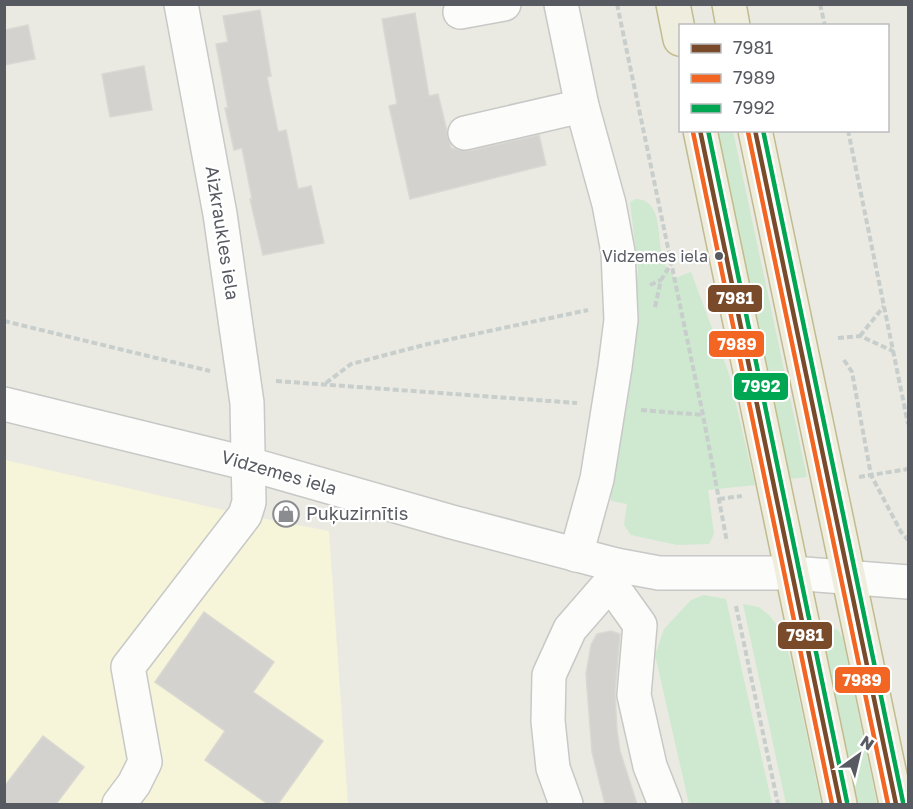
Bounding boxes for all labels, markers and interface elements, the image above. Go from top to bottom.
legend [679,24,889,132]
text: 7981 [733,36,773,58]
text: 7989 [733,66,775,88]
text: 7992 [733,96,775,118]
street label: Aizkraukles iela [202,164,244,302]
place label: Vidzemes iela [602,246,708,266]
marker: Vidzemes iela [713,250,725,262]
line badge: 7981 [707,284,763,313]
text: 7981 [716,288,754,308]
line badge: 7989 [708,330,765,358]
text: 7989 [717,334,757,354]
line badge: 7992 [733,372,789,401]
text: 7992 [742,376,781,396]
street label: Vidzemes iela [219,445,340,499]
shop icon: Puķuzirnītis [271,499,301,529]
place label: Puķuzirnītis [306,502,408,525]
line badge: 7981 [777,621,833,650]
text: 7981 [786,625,824,645]
line badge: 7989 [834,666,891,694]
text: 7989 [842,670,882,690]
north arrow [829,725,889,785]
text: N [857,731,878,754]

